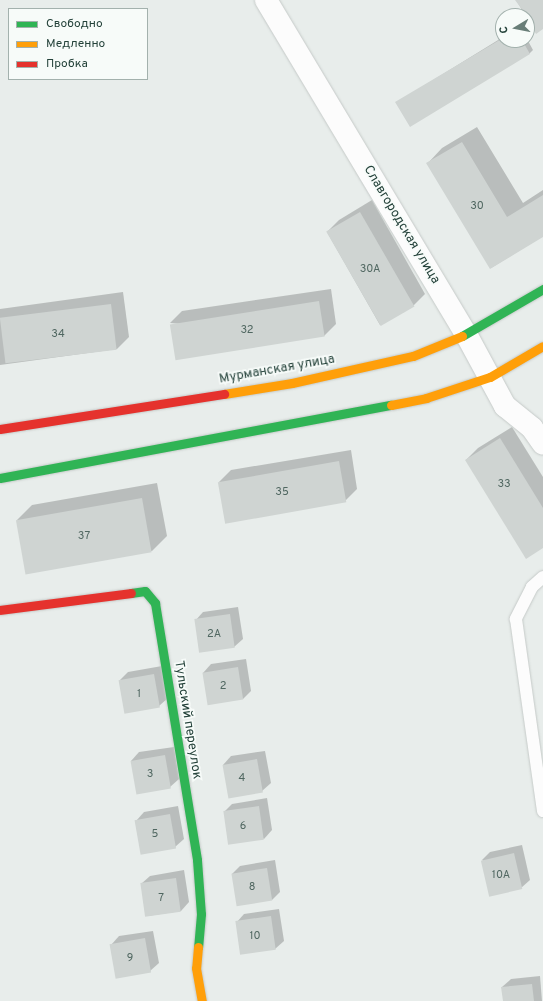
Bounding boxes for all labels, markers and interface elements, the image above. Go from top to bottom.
legend [8,8,148,80]
north arrow [495,8,535,48]
text: Свободно [46,16,103,32]
text: С [497,25,512,35]
text: Медленно [46,36,105,52]
text: Пробка [46,56,88,72]
street label: Славгородская улица [359,163,443,287]
house number: 30 [470,199,484,213]
house number: 30А [360,262,380,276]
house number: 32 [240,323,254,337]
house number: 34 [51,327,65,341]
street label: Мурманская улица [218,352,336,388]
house number: 33 [497,477,511,491]
house number: 35 [275,485,289,499]
house number: 37 [78,529,90,543]
house number: 2А [207,627,221,641]
street label: Тульский переулок [170,660,204,780]
house number: 2 [220,679,226,693]
house number: 1 [137,687,141,701]
house number: 3 [147,767,153,781]
house number: 4 [239,771,245,785]
house number: 6 [240,819,246,833]
house number: 5 [152,827,158,841]
house number: 10А [492,868,510,882]
house number: 8 [249,880,255,894]
house number: 7 [158,891,164,905]
house number: 10 [249,929,261,943]
house number: 9 [127,951,133,965]

